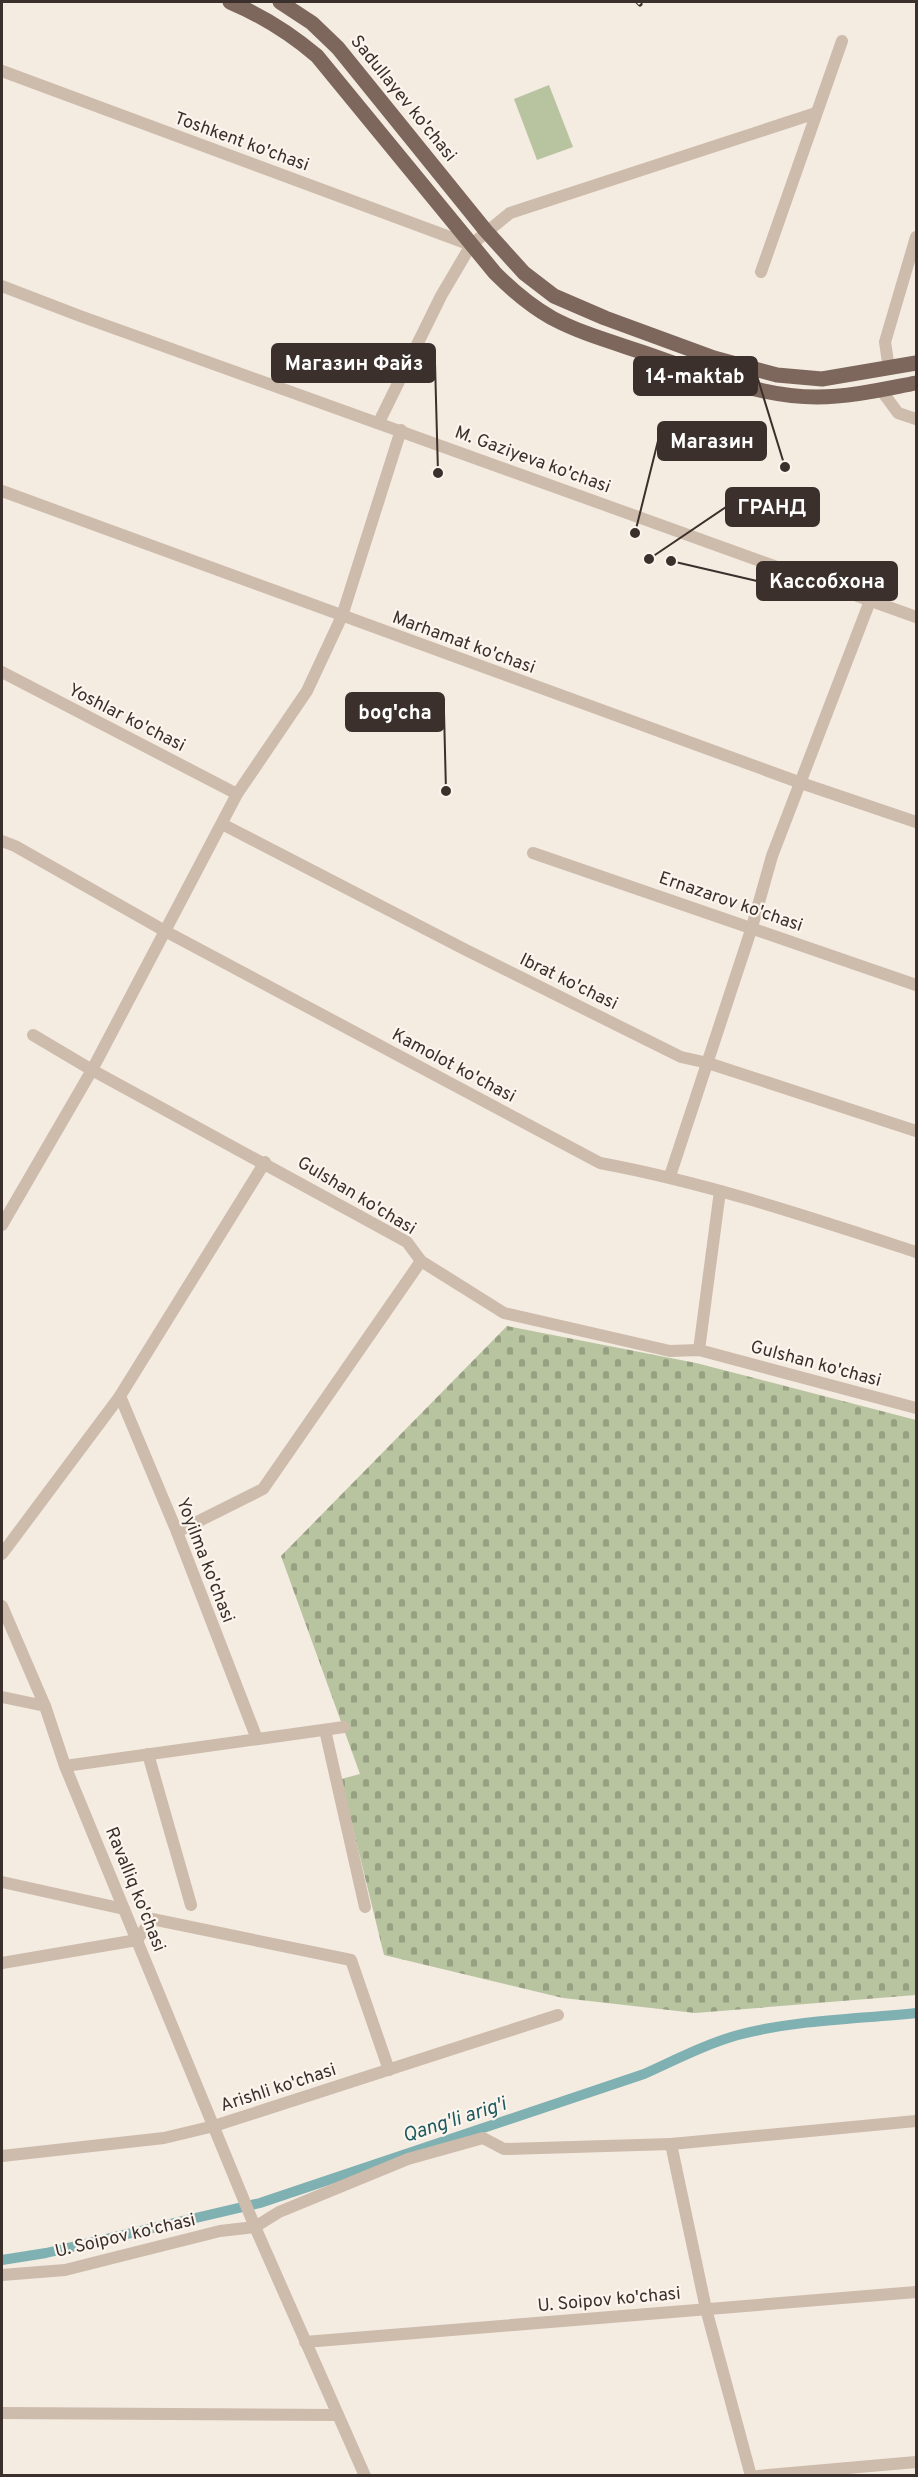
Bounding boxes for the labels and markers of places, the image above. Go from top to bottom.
callout: Магазин Файз [272,344,435,382]
callout: 14-maktab [634,357,757,395]
callout: Магазин [658,422,766,460]
callout: ГРАНД [726,488,819,526]
callout: Кассобхона [757,562,897,600]
callout: bog'cha [346,693,444,731]

